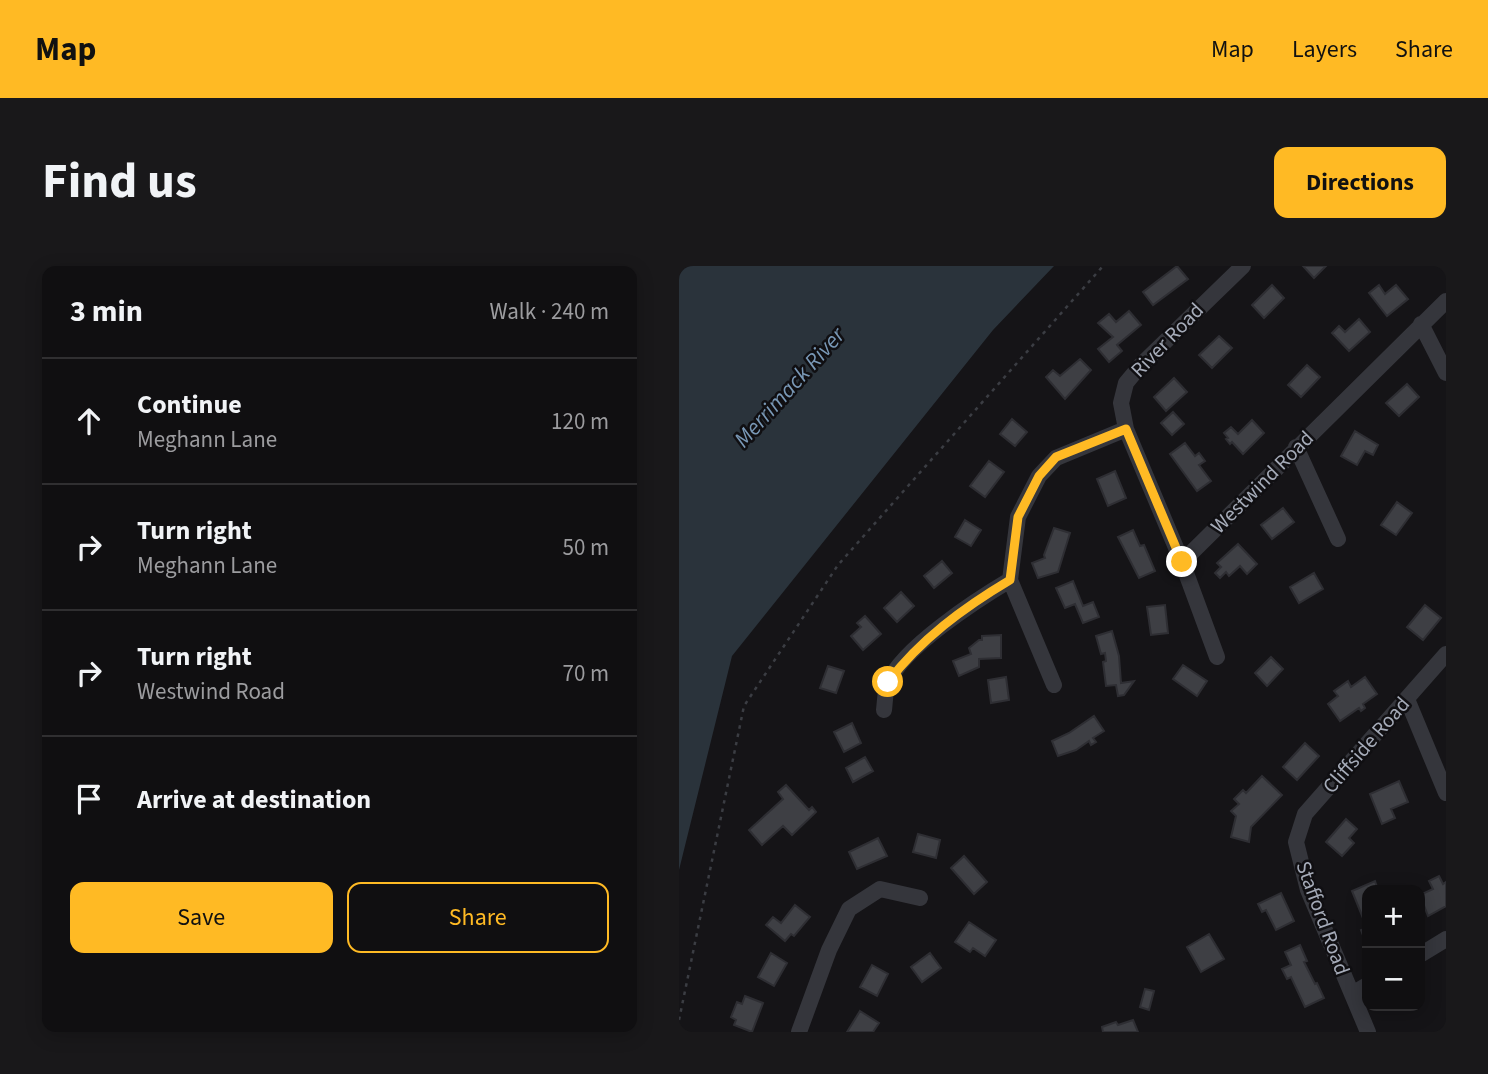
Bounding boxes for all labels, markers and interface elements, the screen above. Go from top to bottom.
text: Map [35,26,96,73]
text: Map [1211,32,1254,67]
text: Layers [1292,32,1357,67]
text: Share [1395,32,1453,67]
text: Find us [42,147,197,217]
button: Directions [1274,147,1446,218]
text: 3 min [70,290,143,333]
text: Walk · 240 m [490,295,609,328]
street label: River Road [1124,296,1210,384]
water label: Merrimack River [726,319,853,455]
text: Continue [137,386,242,423]
icon: ahead [70,402,108,440]
text: 120 m [551,405,609,438]
text: Meghann Lane [137,423,277,456]
street label: Westwind Road [1204,424,1320,540]
text: Turn right [137,512,252,549]
icon: right [70,528,108,566]
text: 50 m [562,531,609,564]
route end [1166,546,1197,577]
text: Meghann Lane [137,549,277,582]
text: Turn right [137,638,252,675]
icon: right [70,654,108,692]
text: 70 m [562,657,609,690]
route start [872,666,903,697]
text: Westwind Road [137,675,285,708]
street label: Cliffside Road [1315,690,1417,800]
icon: arrive [70,780,108,818]
text: Arrive at destination [137,781,371,818]
street label: Stafford Road [1289,857,1357,979]
button: Save [70,882,333,953]
button: Share [347,882,609,953]
map controls [1362,885,1425,1011]
button: + [1362,885,1425,948]
button: − [1362,948,1425,1011]

